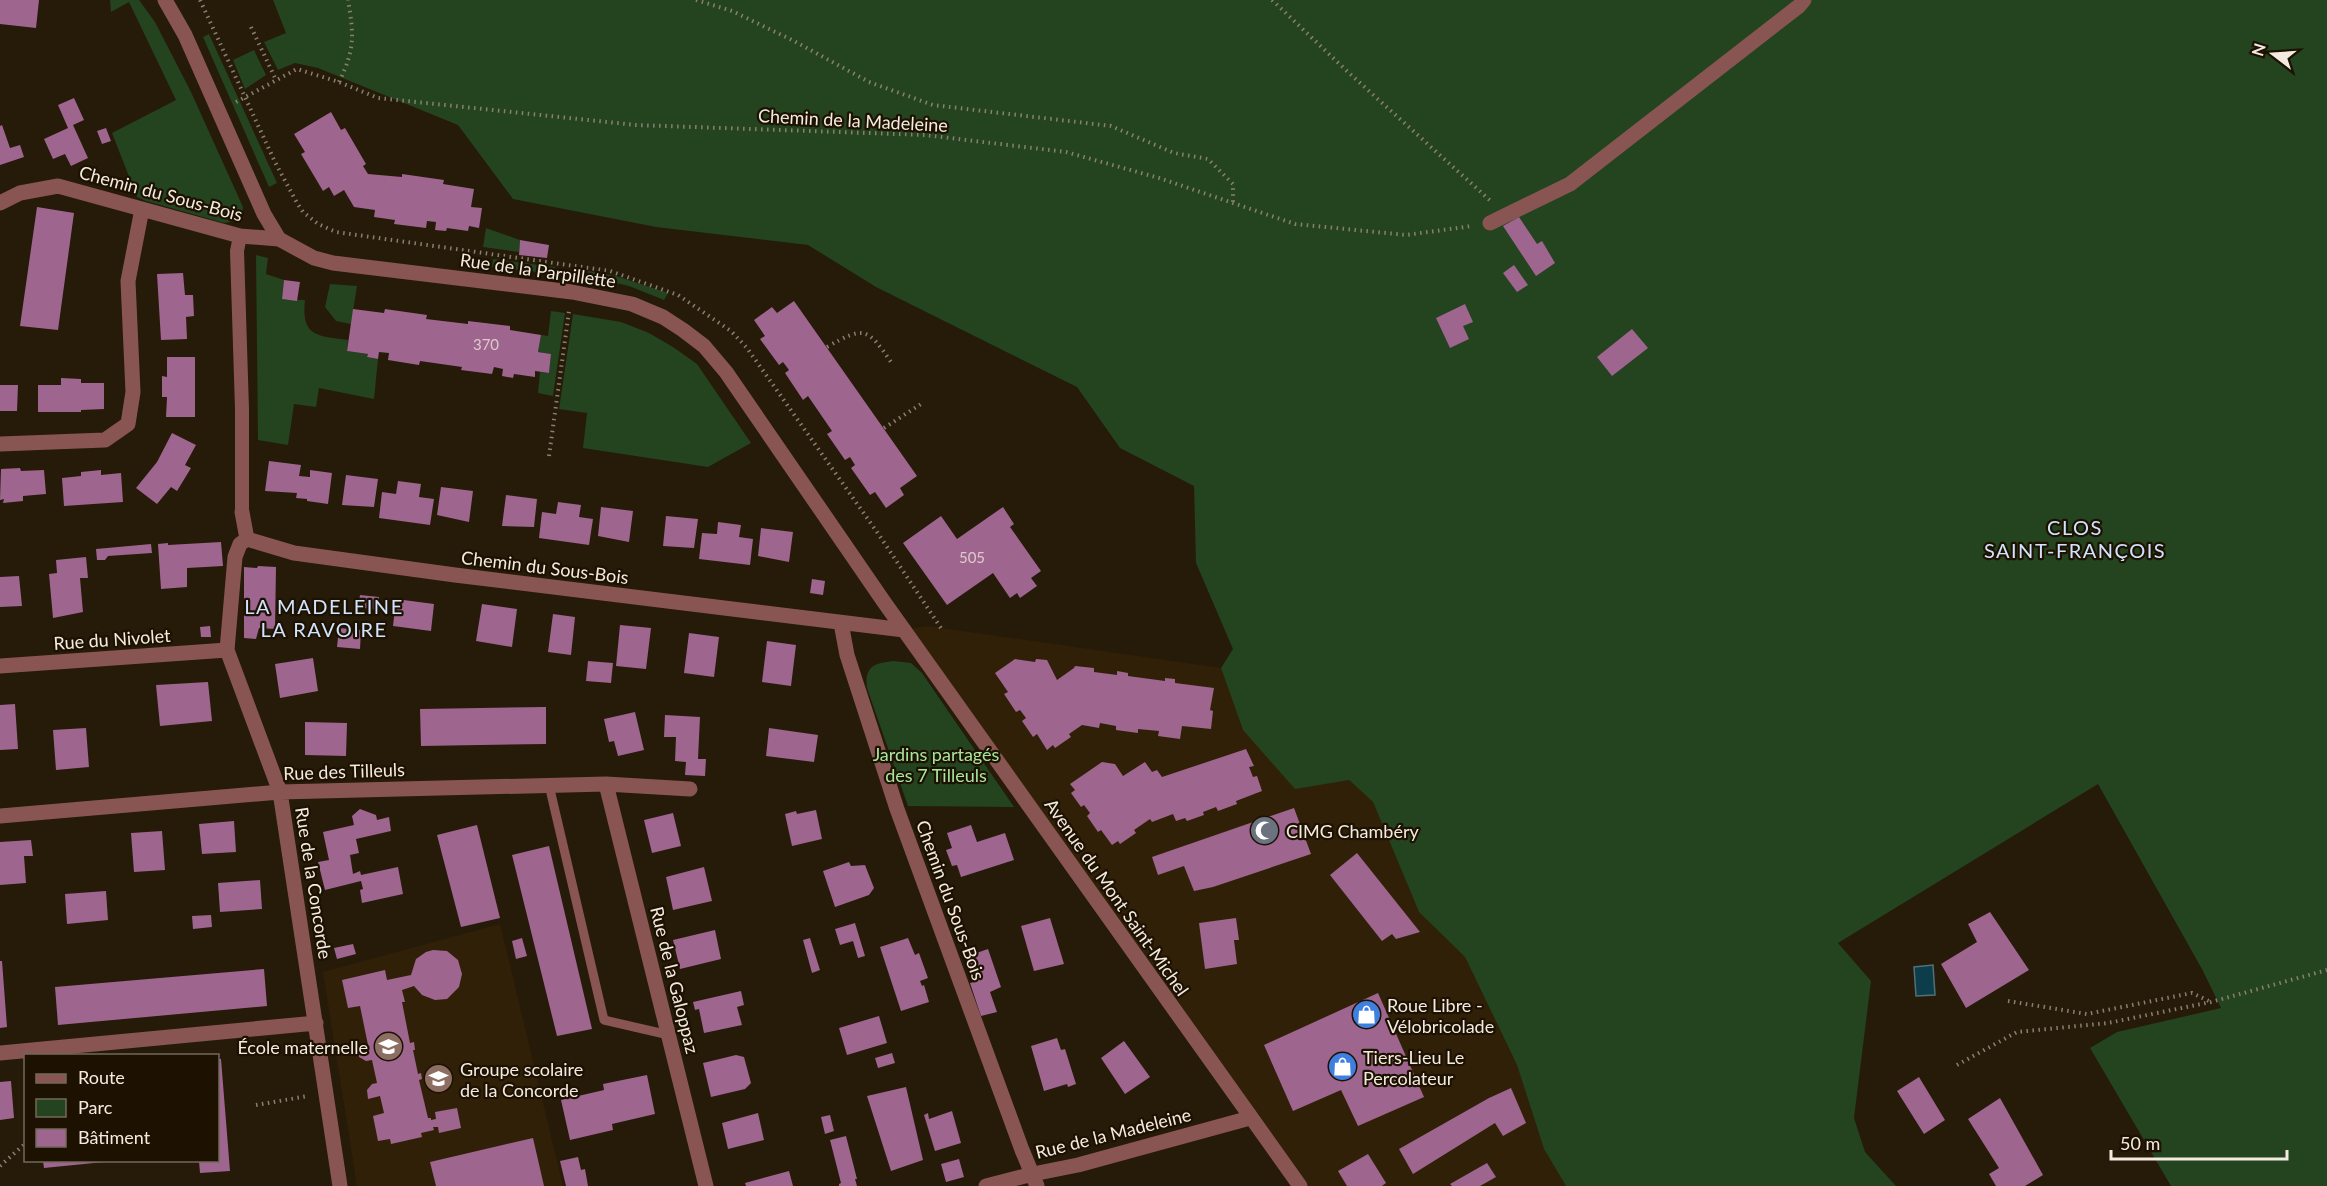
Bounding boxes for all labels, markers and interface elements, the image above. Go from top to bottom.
north arrow [2243,24,2303,84]
text: N [2247,41,2269,58]
street label: Chemin de la Madeleine [758,104,948,136]
street label: Chemin du Sous-Bois [77,161,245,225]
street label: Rue de la Parpillette [459,248,617,292]
house number: 370 [473,335,499,353]
district label: CLOS SAINT-FRANÇOIS [1984,515,2166,562]
street label: Chemin du Sous-Bois [460,546,630,588]
house number: 505 [959,548,985,566]
district label: LA MADELEINE LA RAVOIRE [244,594,404,641]
street label: Rue du Nivolet [53,624,172,654]
park label: Jardins partagés des 7 Tilleuls [873,743,1000,786]
street label: Rue des Tilleuls [283,758,405,784]
street label: Avenue du Mont Saint-Michel [1040,794,1194,1000]
street label: Rue de la Concorde [291,805,337,961]
mosque icon: CIMG Chambéry [1249,815,1281,847]
street label: Chemin du Sous-Bois [912,817,990,983]
place label: CIMG Chambéry [1286,820,1419,842]
street label: Rue de la Galoppaz [646,904,704,1056]
place label: Roue Libre - Vélobricolade [1387,994,1494,1037]
shop icon: Roue Libre - Vélobricolade [1350,999,1382,1031]
school or university icon: École maternelle [373,1031,405,1063]
place label: École maternelle [237,1036,368,1058]
place label: Tiers-Lieu Le Percolateur [1363,1046,1464,1089]
shop icon: Tiers-Lieu Le Percolateur [1326,1051,1358,1083]
legend [24,1054,219,1162]
place label: Groupe scolaire de la Concorde [460,1058,583,1101]
school or university icon: Groupe scolaire de la Concorde [423,1063,455,1095]
text: Route [78,1066,125,1088]
text: Parc [78,1096,113,1118]
street label: Rue de la Madeleine [1033,1103,1193,1163]
scale bar [2111,1123,2286,1161]
text: Bâtiment [78,1126,151,1148]
text: 50 m [2120,1132,2160,1154]

